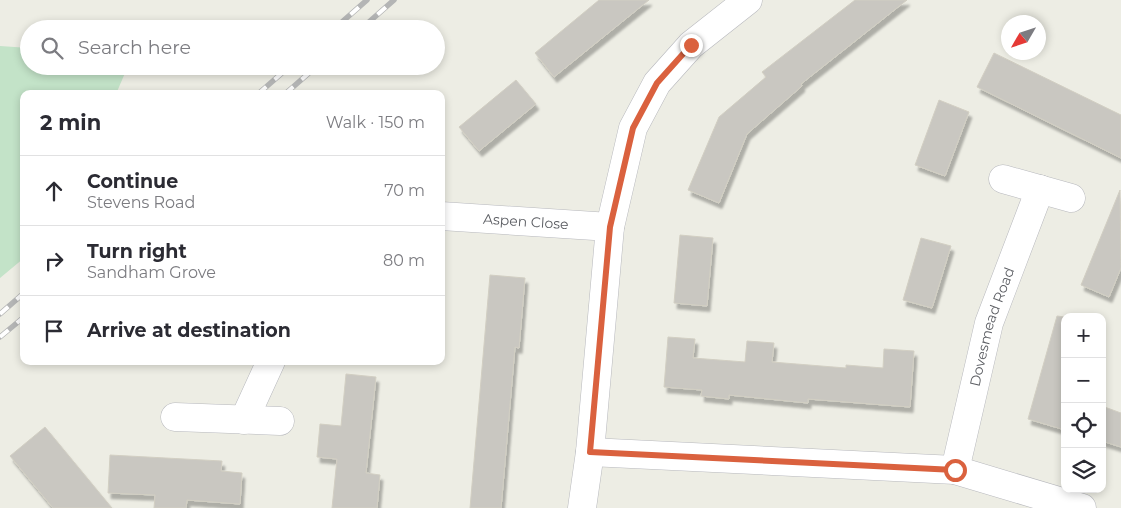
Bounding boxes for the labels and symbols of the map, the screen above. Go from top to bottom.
north arrow [1001,15,1046,60]
route end [680,34,703,57]
street label: Aspen Close [482,210,569,233]
street label: Dovesmead Road [966,265,1018,388]
route start [944,459,967,482]

